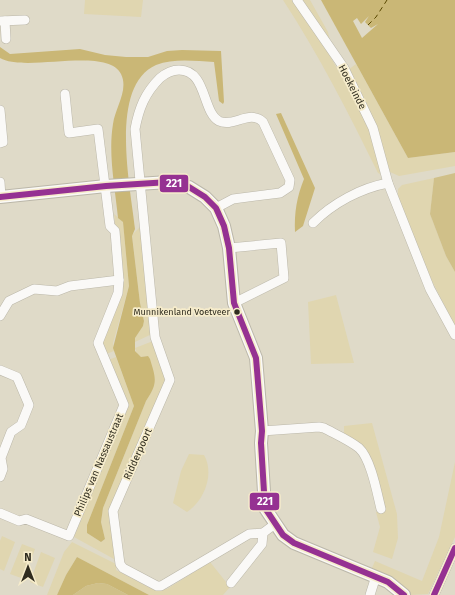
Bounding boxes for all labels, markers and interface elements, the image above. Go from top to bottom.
street label: Hoekeinde [336,63,368,111]
line badge: 221 [159,174,189,193]
text: 221 [166,177,182,190]
place label: Munnikenland Voetveer [134,307,231,317]
marker: Munnikenland Voetveer [232,307,242,317]
street label: Philips van Nassaustraat [72,411,126,518]
street label: Ridderpoort [121,426,155,482]
line badge: 221 [249,492,280,511]
text: 221 [257,495,273,508]
north arrow [8,547,48,587]
text: N [24,551,32,564]

